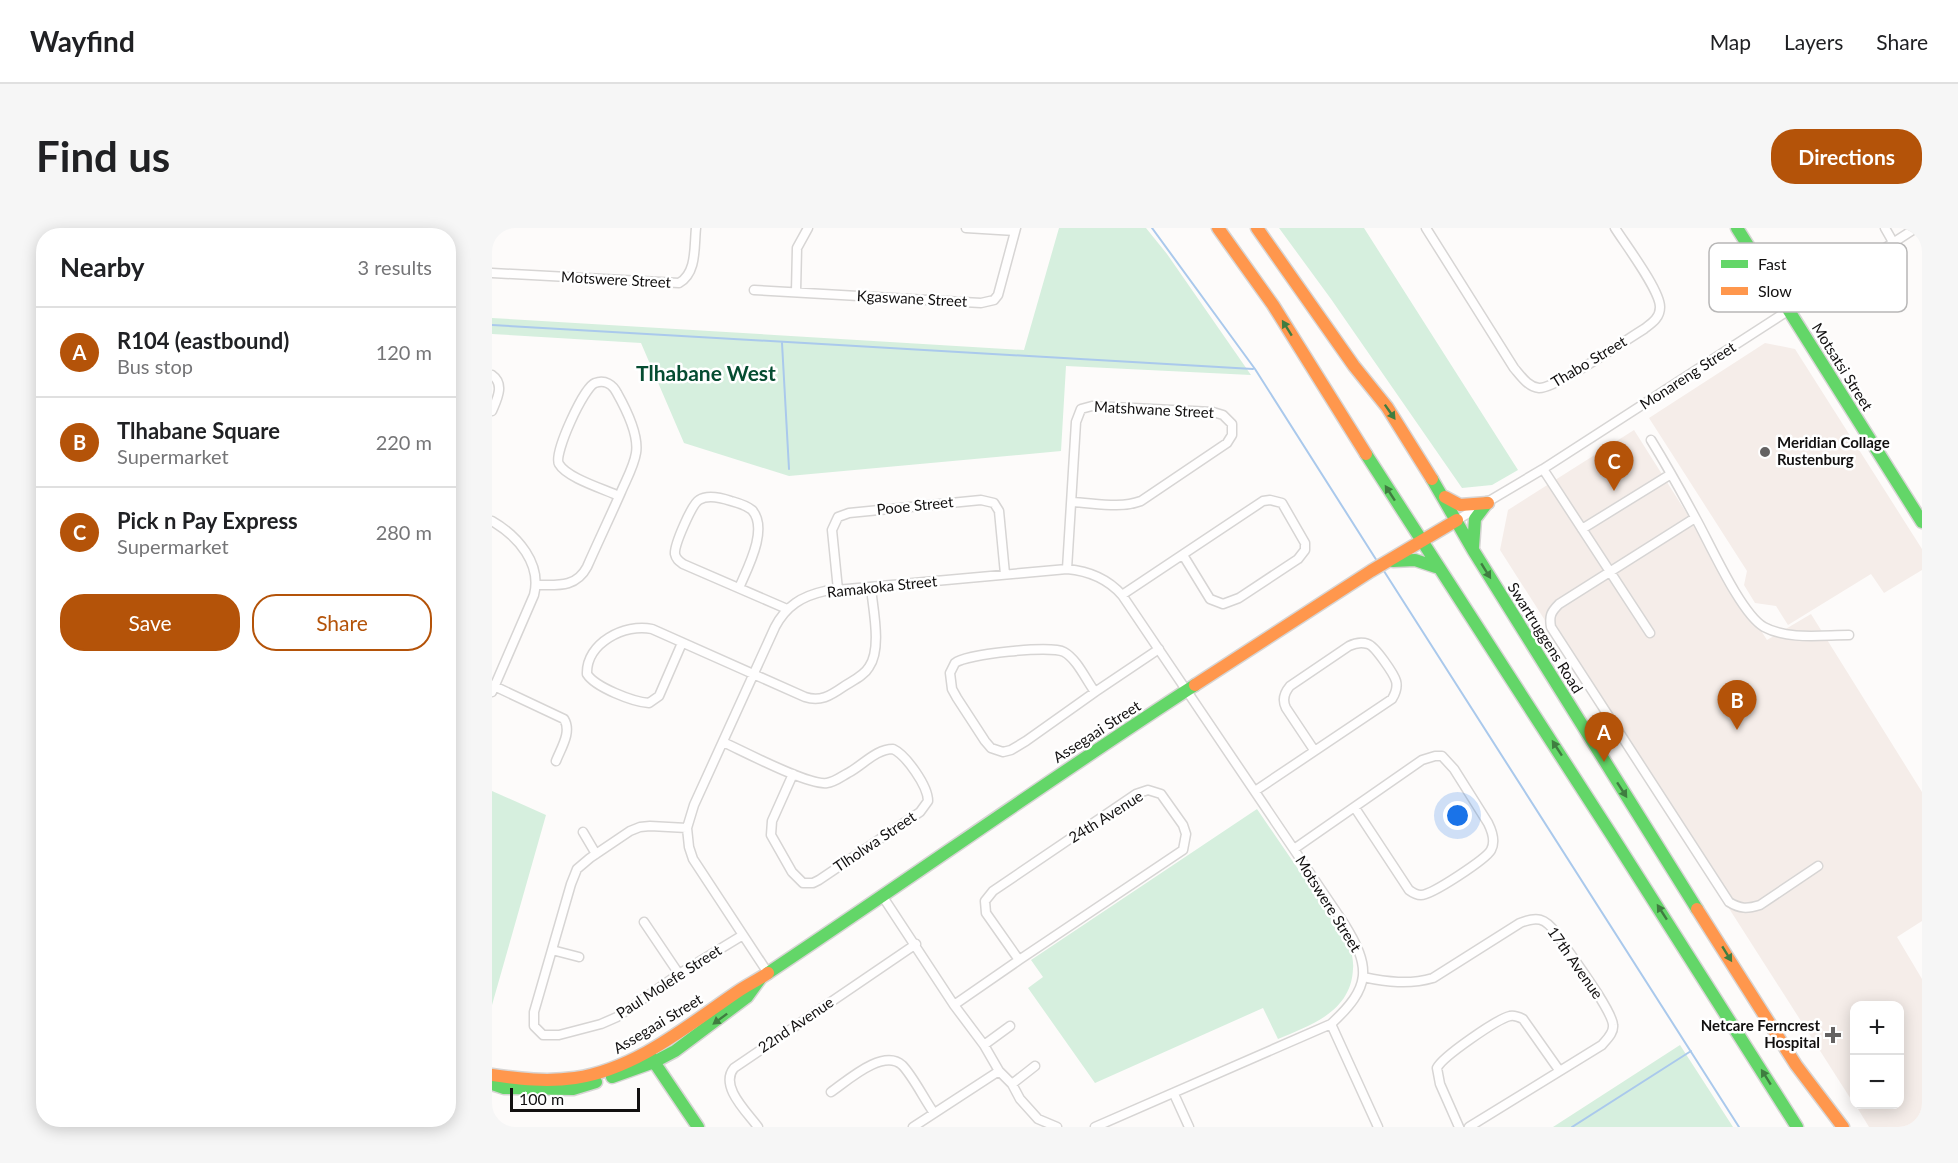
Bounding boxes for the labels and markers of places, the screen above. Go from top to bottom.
place label: Meridian Collage Rustenburg [1777,433,1890,468]
pin: C [1594,442,1634,491]
marker: Meridian Collage Rustenburg [1758,445,1772,459]
pin: B [1718,680,1756,730]
pin: A [1584,712,1624,762]
place label: Netcare Ferncrest Hospital [1701,1016,1820,1051]
marker: Netcare Ferncrest Hospital [1824,1026,1842,1044]

